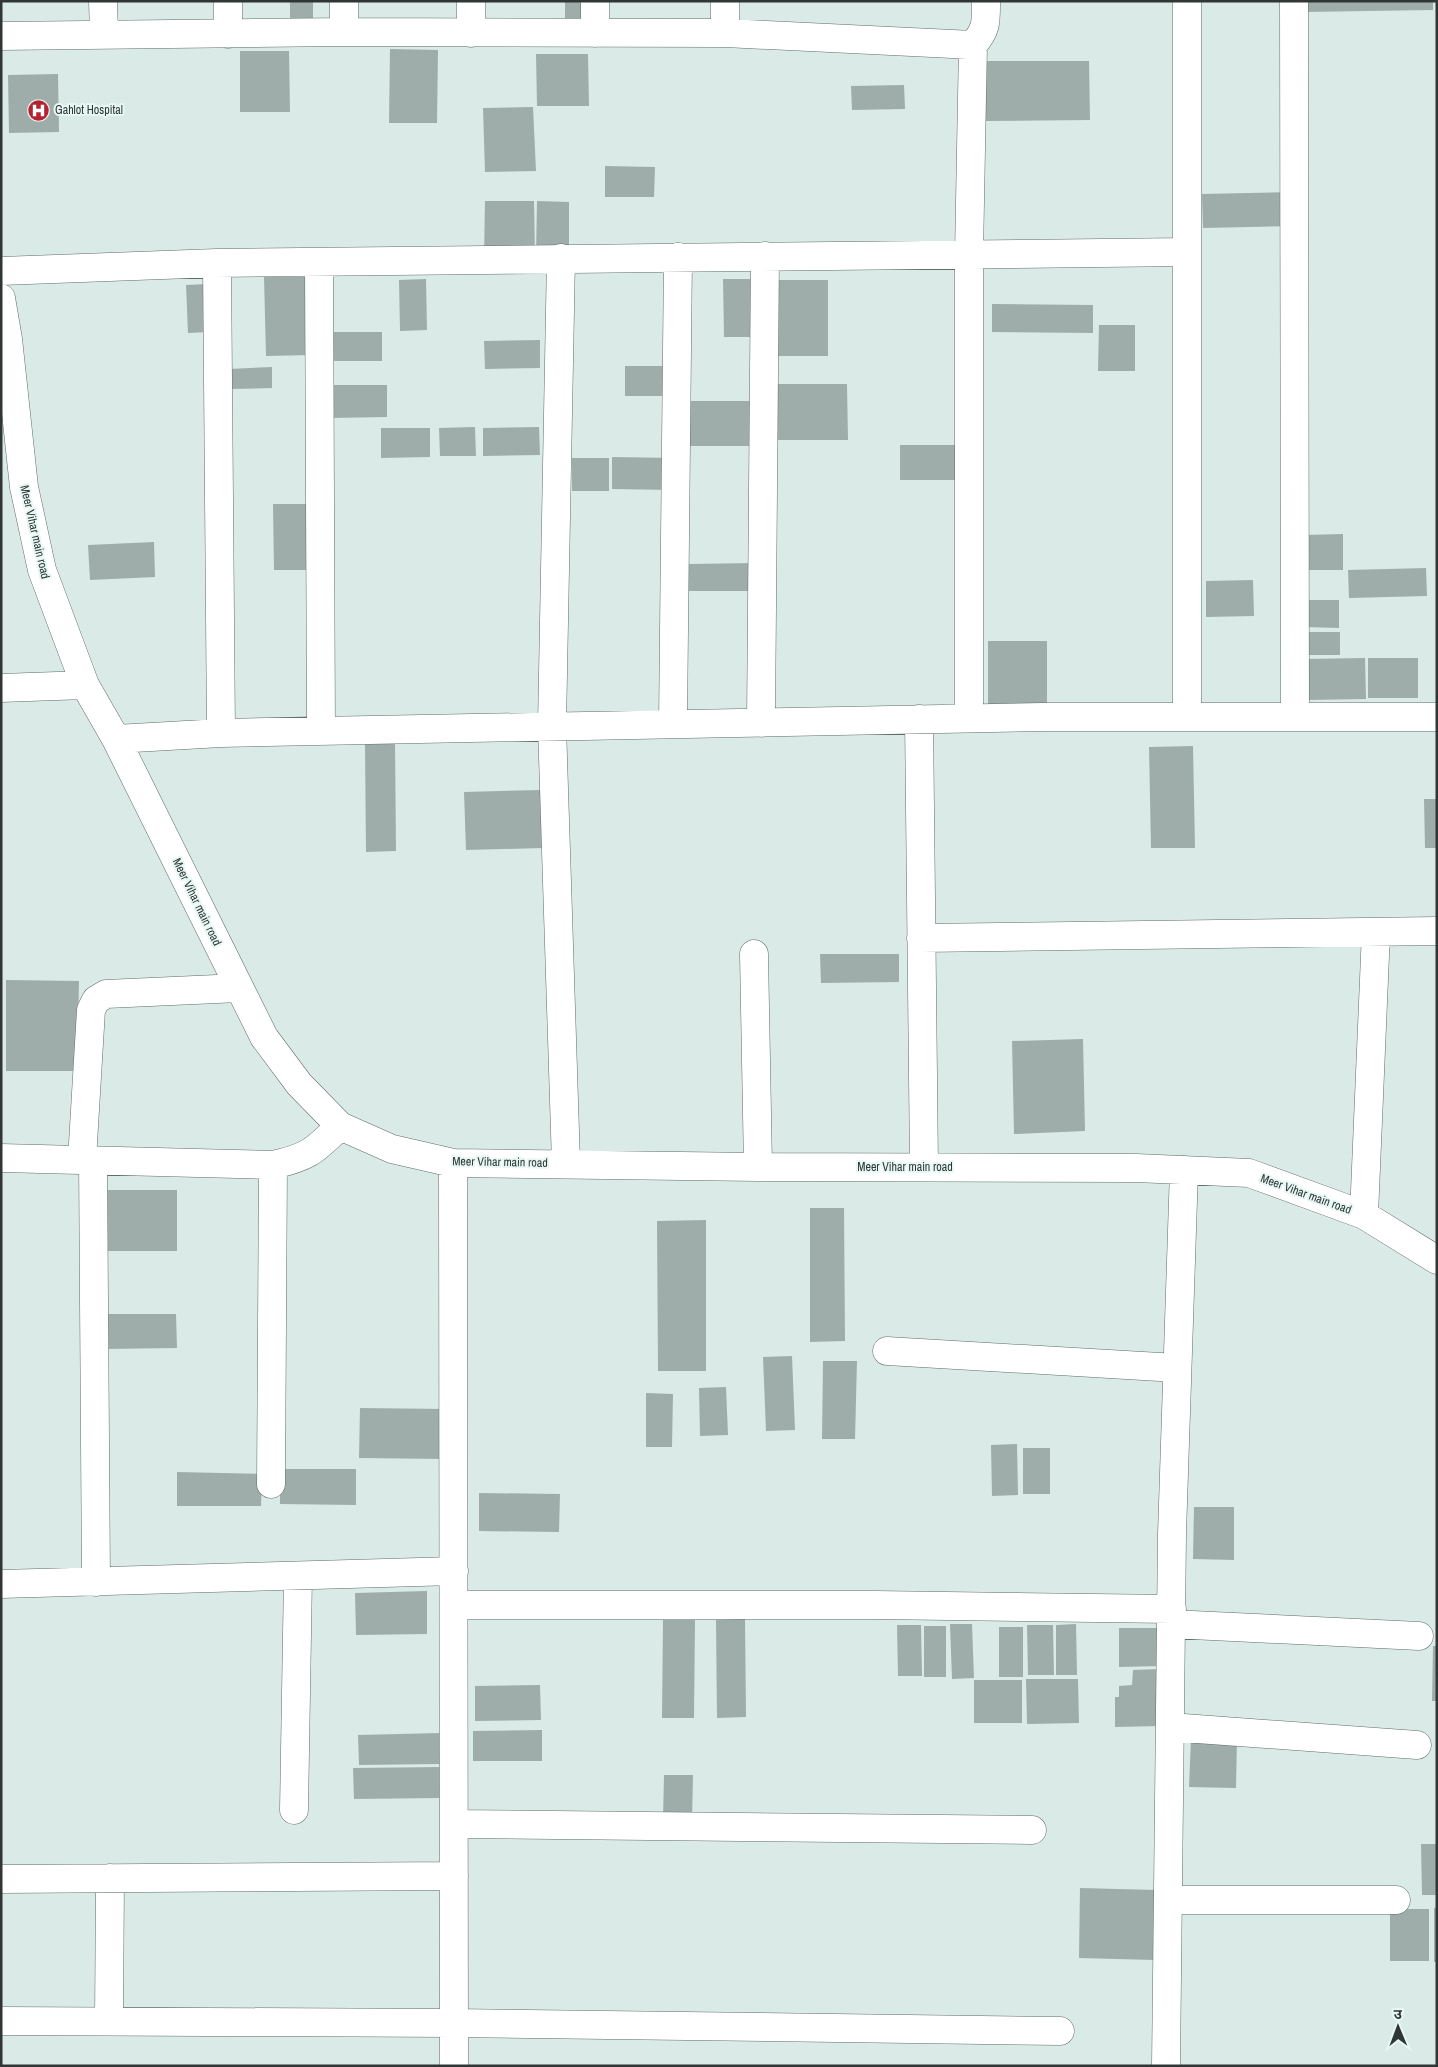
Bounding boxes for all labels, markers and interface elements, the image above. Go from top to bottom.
hospital icon: Gahlot Hospital [27,98,51,122]
place label: Gahlot Hospital [55,102,123,118]
street label: Meer Vihar main road [16,484,54,580]
street label: Meer Vihar main road [169,856,225,948]
street label: Meer Vihar main road [452,1153,548,1171]
street label: Meer Vihar main road [857,1159,953,1175]
street label: Meer Vihar main road [1258,1170,1354,1218]
north arrow [1373,2002,1423,2052]
text: उ [1394,2005,1403,2023]

